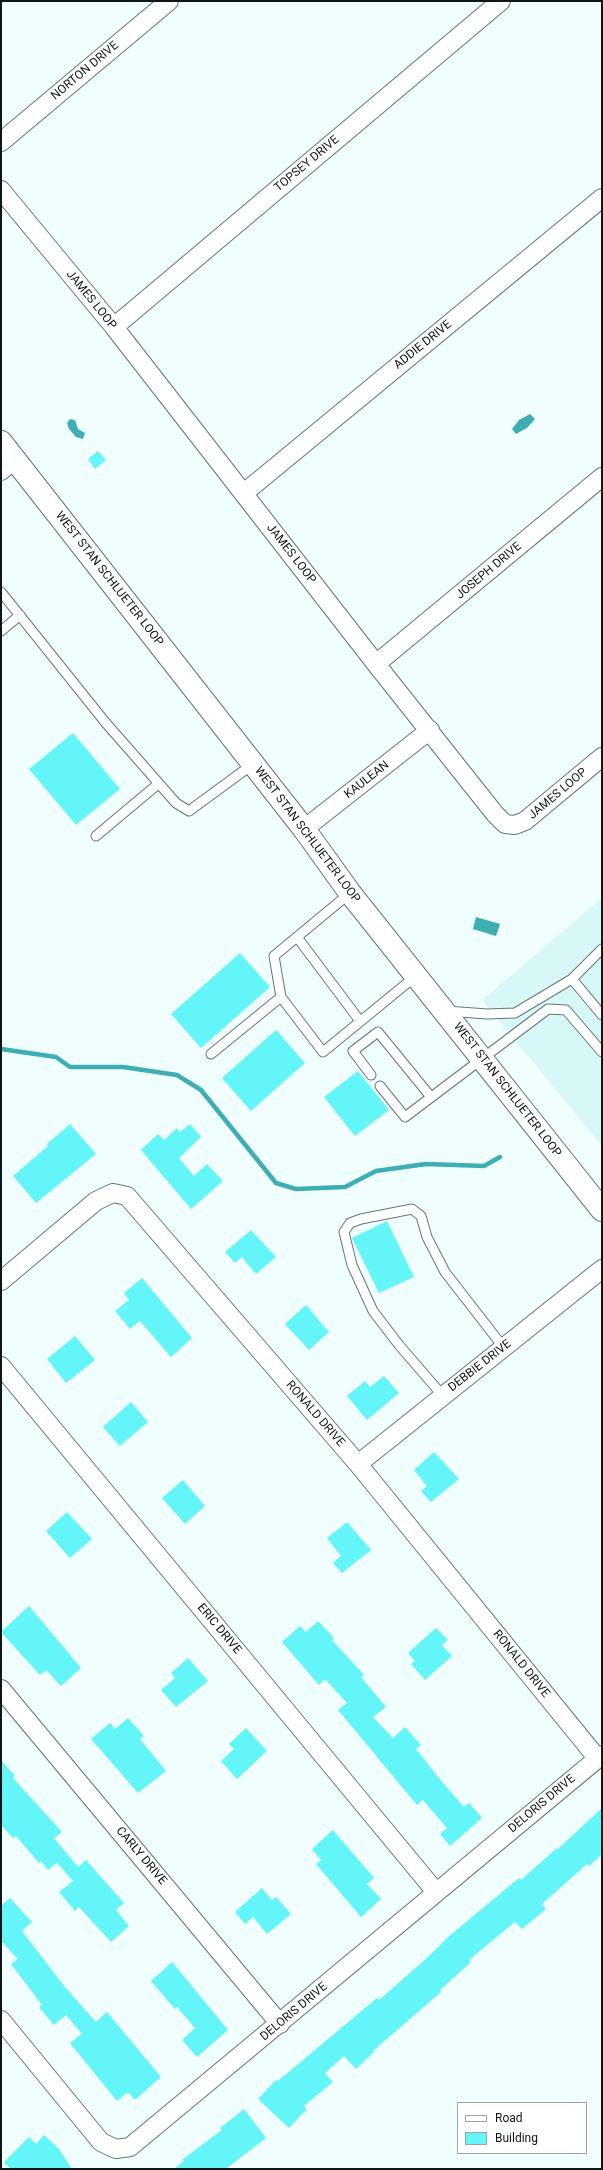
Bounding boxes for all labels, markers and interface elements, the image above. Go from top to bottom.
street label: NORTON DRIVE [48,39,122,103]
street label: TOPSEY DRIVE [272,133,342,195]
street label: JAMES LOOP [63,268,119,332]
street label: ADDIE DRIVE [391,317,455,373]
street label: WEST STAN SCHLUETER LOOP [52,509,166,649]
street label: JAMES LOOP [263,521,319,587]
street label: JOSEPH DRIVE [453,539,525,603]
street label: KAULEAN [342,758,392,802]
street label: WEST STAN SCHLUETER LOOP [251,764,363,906]
street label: JAMES LOOP [526,765,590,823]
street label: WEST STAN SCHLUETER LOOP [450,1020,564,1160]
street label: DEBBIE DRIVE [446,1337,514,1395]
street label: RONALD DRIVE [283,1378,347,1450]
street label: ERIC DRIVE [194,1601,244,1657]
street label: RONALD DRIVE [489,1627,553,1701]
street label: DELORIS DRIVE [506,1772,578,1836]
street label: CARLY DRIVE [113,1824,169,1888]
street label: DELORIS DRIVE [258,1980,330,2044]
legend [457,2102,587,2154]
text: Road [495,2111,523,2125]
text: Building [495,2131,538,2145]

